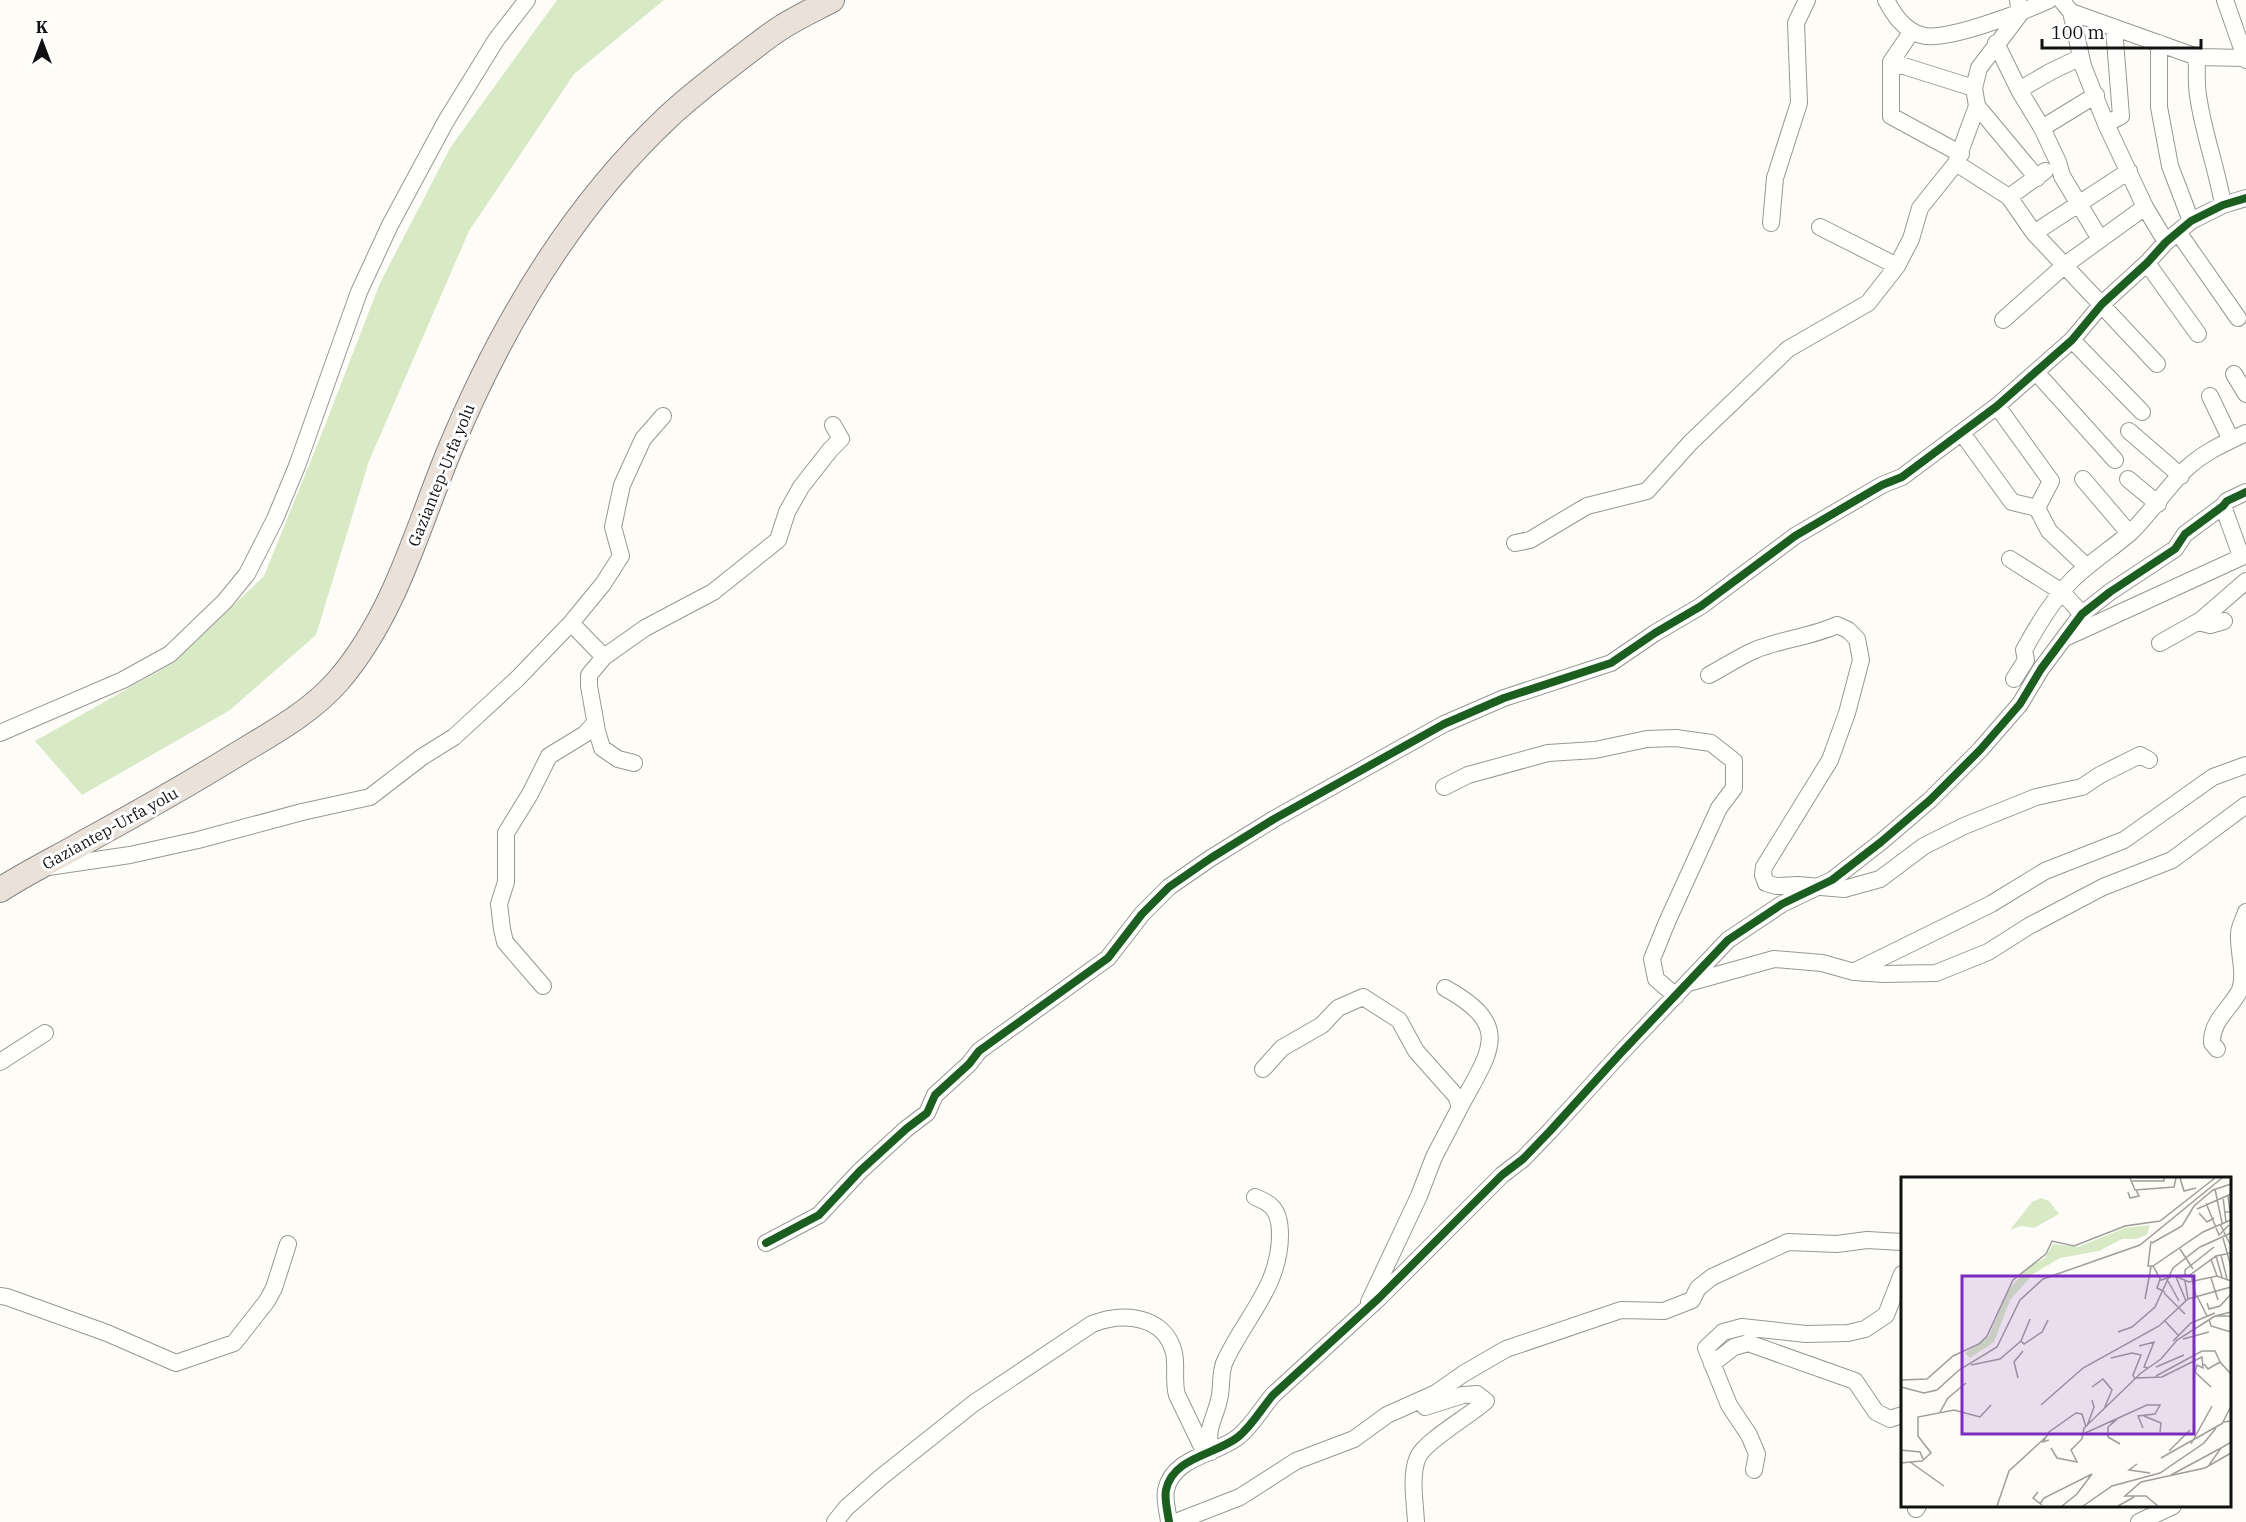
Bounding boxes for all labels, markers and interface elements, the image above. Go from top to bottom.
north arrow [12,12,72,72]
scale bar [2042,12,2201,50]
text: K [36,17,49,37]
text: 100 m [2051,21,2105,44]
street label: Gaziantep-Urfa yolu [403,401,479,549]
street label: Gaziantep-Urfa yolu [39,782,181,874]
inset map [1901,1177,2231,1507]

